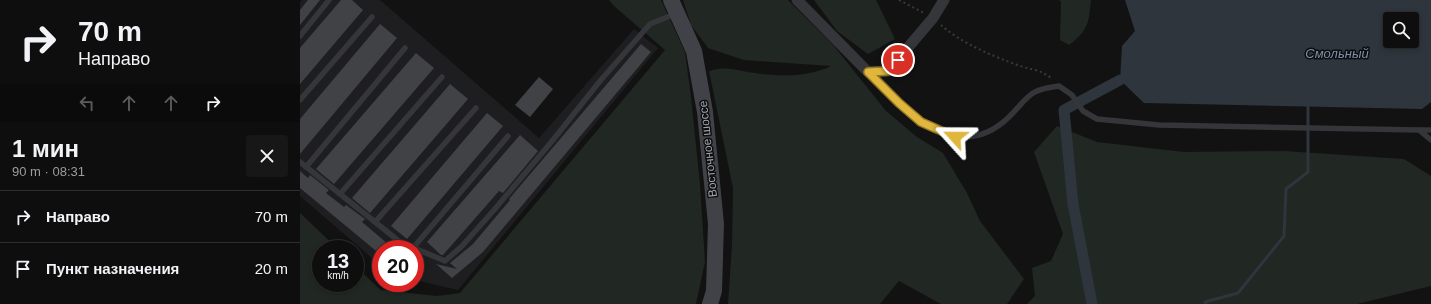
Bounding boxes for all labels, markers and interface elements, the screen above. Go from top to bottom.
map controls [1383,12,1419,48]
button: search [1383,12,1419,48]
icon: right [12,16,64,68]
text: 70 m [78,16,142,47]
pin [881,43,915,77]
water label: Смольный [1305,46,1369,61]
text: Направо [78,49,150,69]
icon: arrive [887,49,909,71]
icon: left [76,92,98,114]
icon: ahead [118,92,140,114]
icon: ahead [160,92,182,114]
icon: right [202,92,224,114]
street label: Восточное шоссе [696,100,720,198]
position arrow [934,116,976,158]
text: 1 мин [12,135,79,162]
button: close [246,135,288,177]
text: 90 m · 08:31 [12,164,85,179]
icon: right [12,206,34,228]
text: Направо [46,208,110,225]
text: 70 m [255,208,288,225]
speed limit sign: 20 [372,240,424,292]
text: 13 [327,250,349,272]
icon: arrive [12,258,34,280]
text: Пункт назначения [46,260,179,277]
text: 20 m [255,260,288,277]
text: km/h [327,270,349,281]

